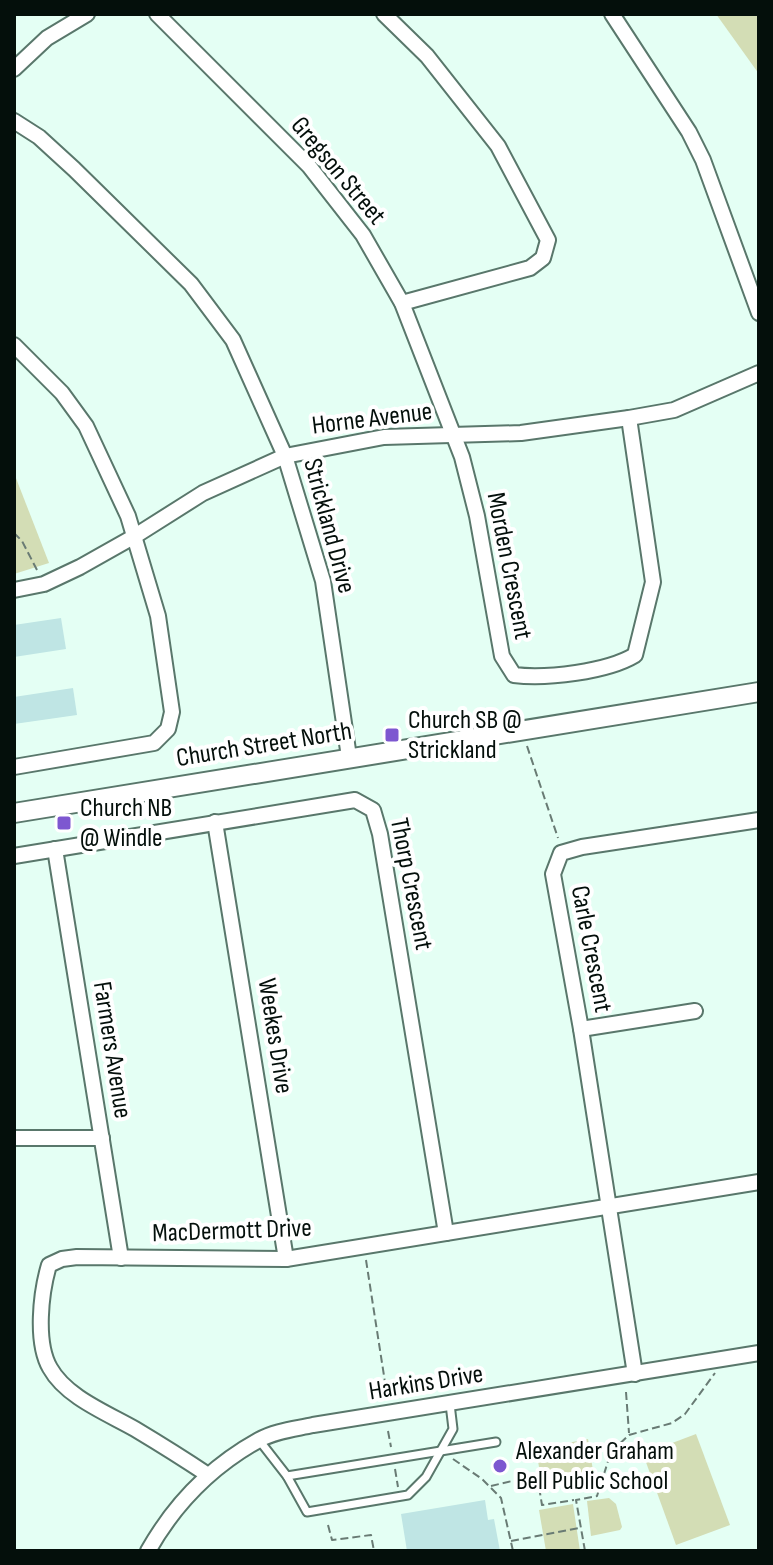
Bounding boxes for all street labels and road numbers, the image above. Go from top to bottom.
street label: Gregson Street [284,111,392,231]
street label: Horne Avenue [310,396,434,442]
street label: Strickland Drive [296,455,362,597]
street label: Morden Crescent [480,490,538,642]
street label: Church Street North [174,716,354,774]
street label: Thorp Crescent [383,815,439,953]
street label: Carle Crescent [564,883,618,1015]
street label: Weekes Drive [251,976,299,1096]
street label: Farmers Avenue [86,979,138,1121]
street label: MacDermott Drive [152,1213,312,1249]
street label: Harkins Drive [367,1359,485,1407]

